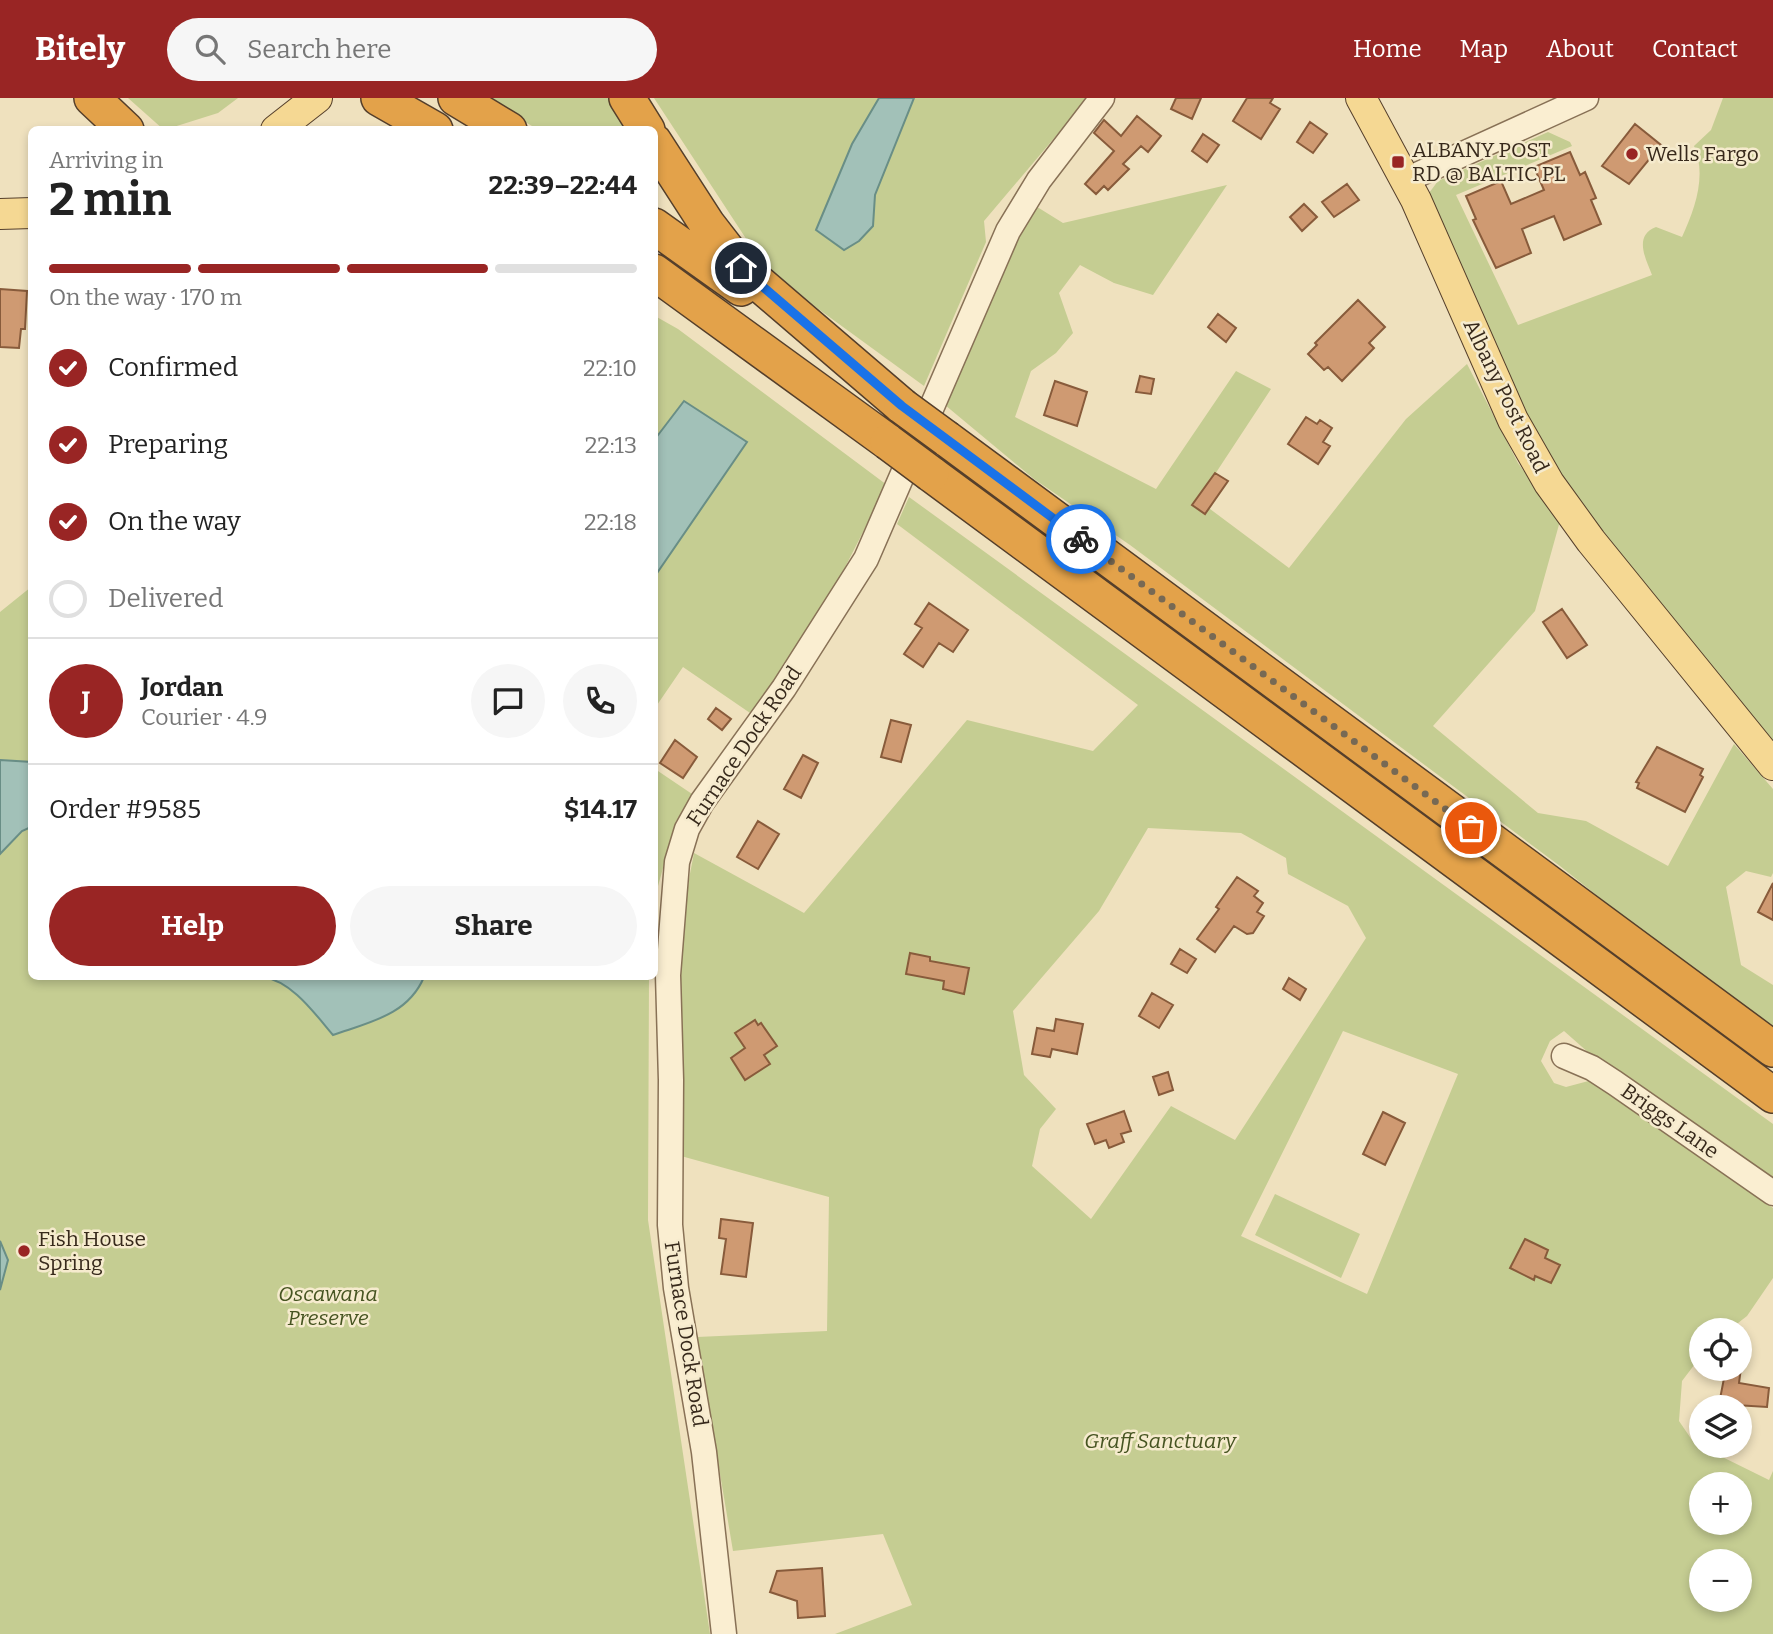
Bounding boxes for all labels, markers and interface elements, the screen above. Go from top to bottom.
search box [167,18,657,81]
text: Bitely [35,29,125,69]
icon: search [191,30,229,68]
text: Search here [247,34,391,65]
text: Home [1353,35,1422,63]
text: Map [1460,35,1508,63]
text: About [1546,35,1614,63]
text: Contact [1652,35,1738,63]
place label: ALBANY POST RD @ BALTIC PL [1412,137,1566,187]
place label: Wells Fargo [1646,141,1759,167]
text: Arriving in [49,146,163,174]
marker: Wells Fargo [1624,146,1640,162]
marker: ALBANY POST RD @ BALTIC PL [1390,154,1406,170]
text: 22:39–22:44 [489,170,637,201]
text: 2 min [49,172,171,227]
pin [711,238,771,298]
icon: home [722,249,760,287]
text: On the way · 170 m [49,283,242,311]
street label: Albany Post Road [1458,315,1554,477]
icon: check [49,349,87,387]
text: Confirmed [108,352,238,383]
text: 22:10 [583,354,637,382]
icon: check [49,426,87,464]
text: Preparing [108,429,228,460]
text: 22:13 [585,431,637,459]
icon: check [49,503,87,541]
courier [1046,504,1116,574]
text: On the way [108,506,241,537]
text: 22:18 [584,508,637,536]
icon: bike [1062,520,1100,558]
text: Delivered [108,583,223,614]
street label: Furnace Dock Road [681,661,807,831]
button: chat [471,664,545,738]
button: phone [563,664,637,738]
text: Jordan [141,672,223,703]
text: J [82,686,90,717]
text: Courier · 4.9 [141,703,268,731]
text: Order #9585 [49,794,201,825]
text: $14.17 [564,794,637,825]
pin [1441,798,1501,858]
icon: bag [1452,809,1490,847]
button: Help [49,886,336,966]
button: Share [350,886,637,966]
street label: Briggs Lane [1616,1078,1724,1164]
place label: Fish House Spring [38,1226,146,1276]
street label: Furnace Dock Road [659,1239,713,1429]
marker: Fish House Spring [16,1243,32,1259]
park label: Oscawana Preserve [278,1281,378,1331]
map controls [1689,1318,1752,1612]
button: locate [1689,1318,1752,1381]
button: layers [1689,1395,1752,1458]
park label: Graff Sanctuary [1084,1428,1237,1454]
button: + [1689,1472,1752,1535]
button: − [1689,1549,1752,1612]

